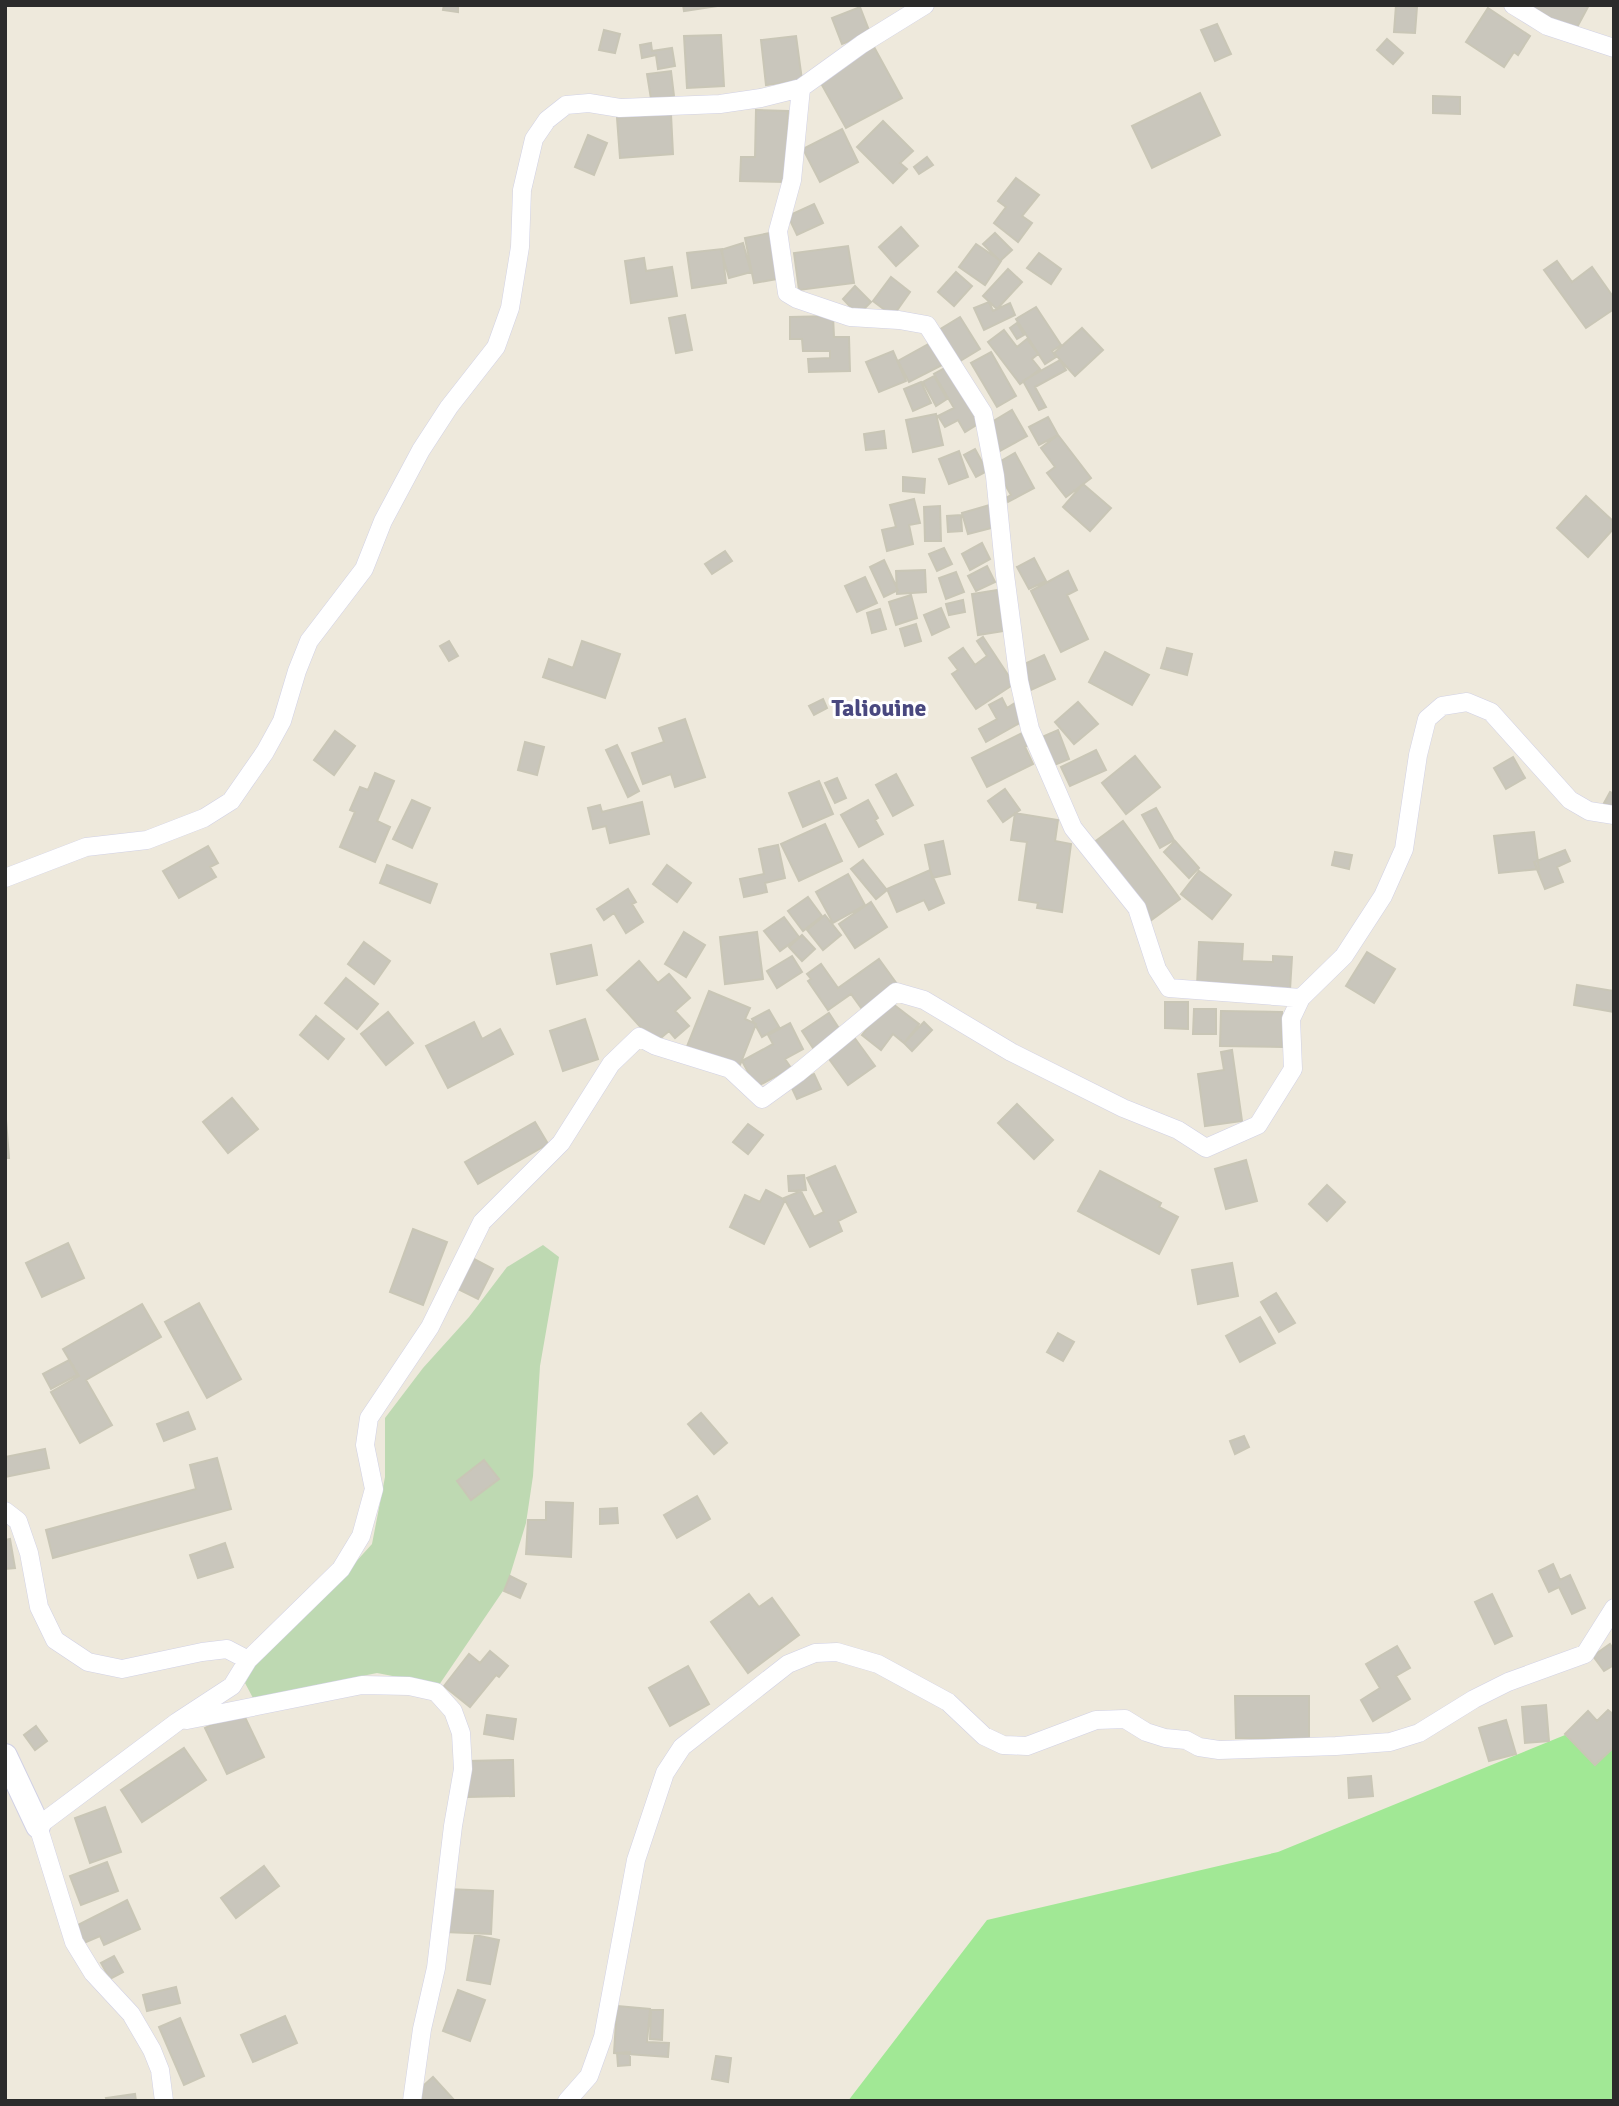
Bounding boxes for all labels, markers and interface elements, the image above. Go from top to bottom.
district label: Taliouine [831,693,927,723]

